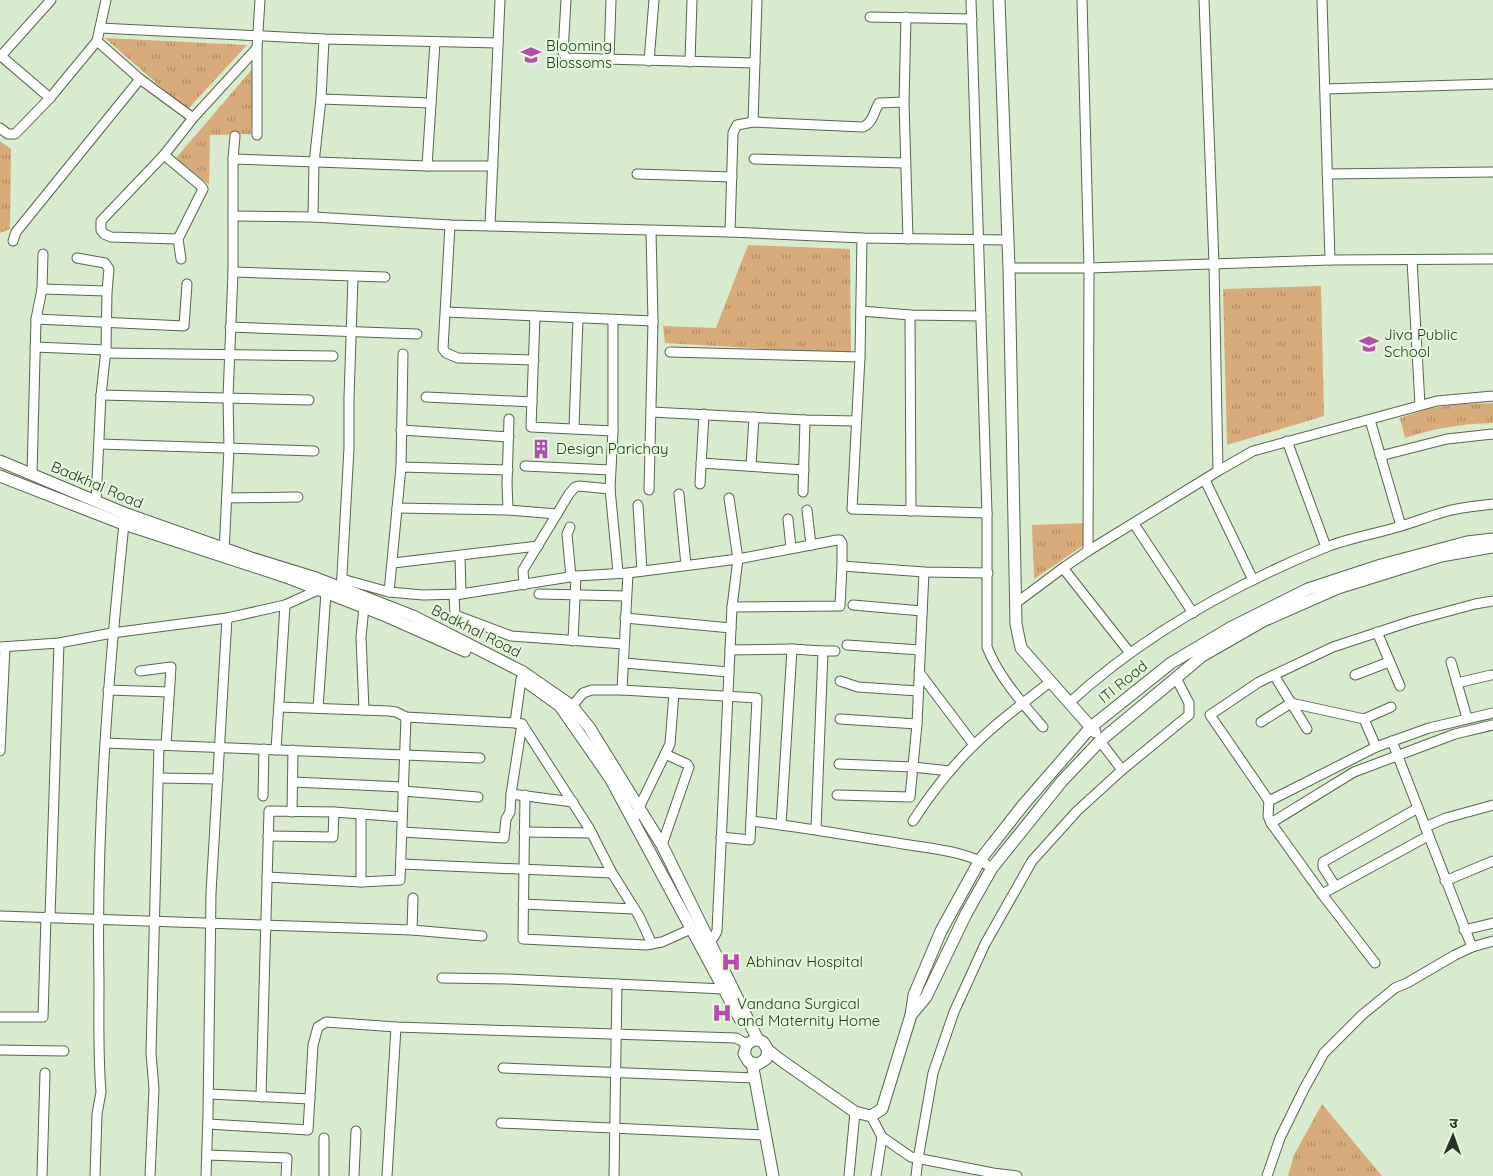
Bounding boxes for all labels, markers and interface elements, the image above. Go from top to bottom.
place label: Blooming Blossoms [546,36,612,72]
school or university icon: Blooming Blossoms [520,44,542,66]
place label: Jiva Public School [1384,325,1458,361]
school or university icon: Jiva Public School [1358,333,1380,355]
building icon: Design Parichay [530,438,552,460]
place label: Design Parichay [556,439,669,458]
street label: Badkhal Road [48,457,146,512]
street label: Badkhal Road [428,600,524,661]
street label: ITI Road [1094,656,1151,707]
hospital icon: Abhinav Hospital [720,951,742,973]
place label: Abhinav Hospital [746,952,863,971]
place label: Vandana Surgical and Maternity Home [737,994,880,1030]
hospital icon: Vandana Surgical and Maternity Home [711,1002,733,1024]
north arrow [1428,1111,1478,1161]
text: उ [1449,1114,1459,1132]

